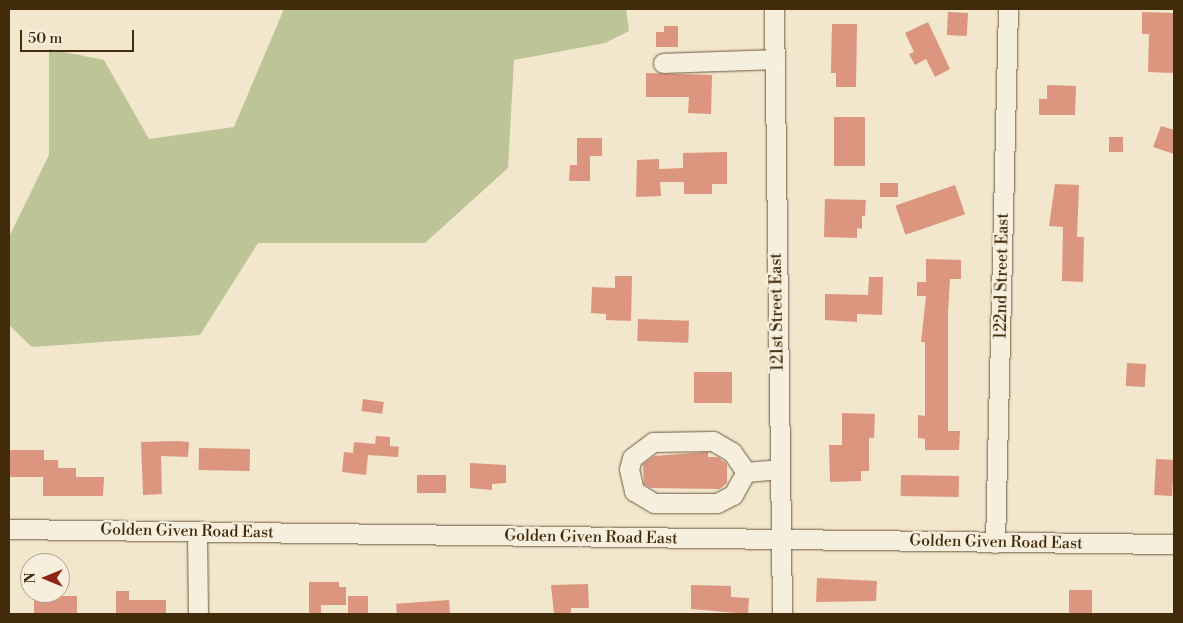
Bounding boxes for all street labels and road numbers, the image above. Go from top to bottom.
street label: 122nd Street East [991,213,1013,339]
street label: 121st Street East [766,253,788,371]
street label: Golden Given Road East [100,520,274,542]
street label: Golden Given Road East [504,526,678,548]
street label: Golden Given Road East [909,531,1083,553]

